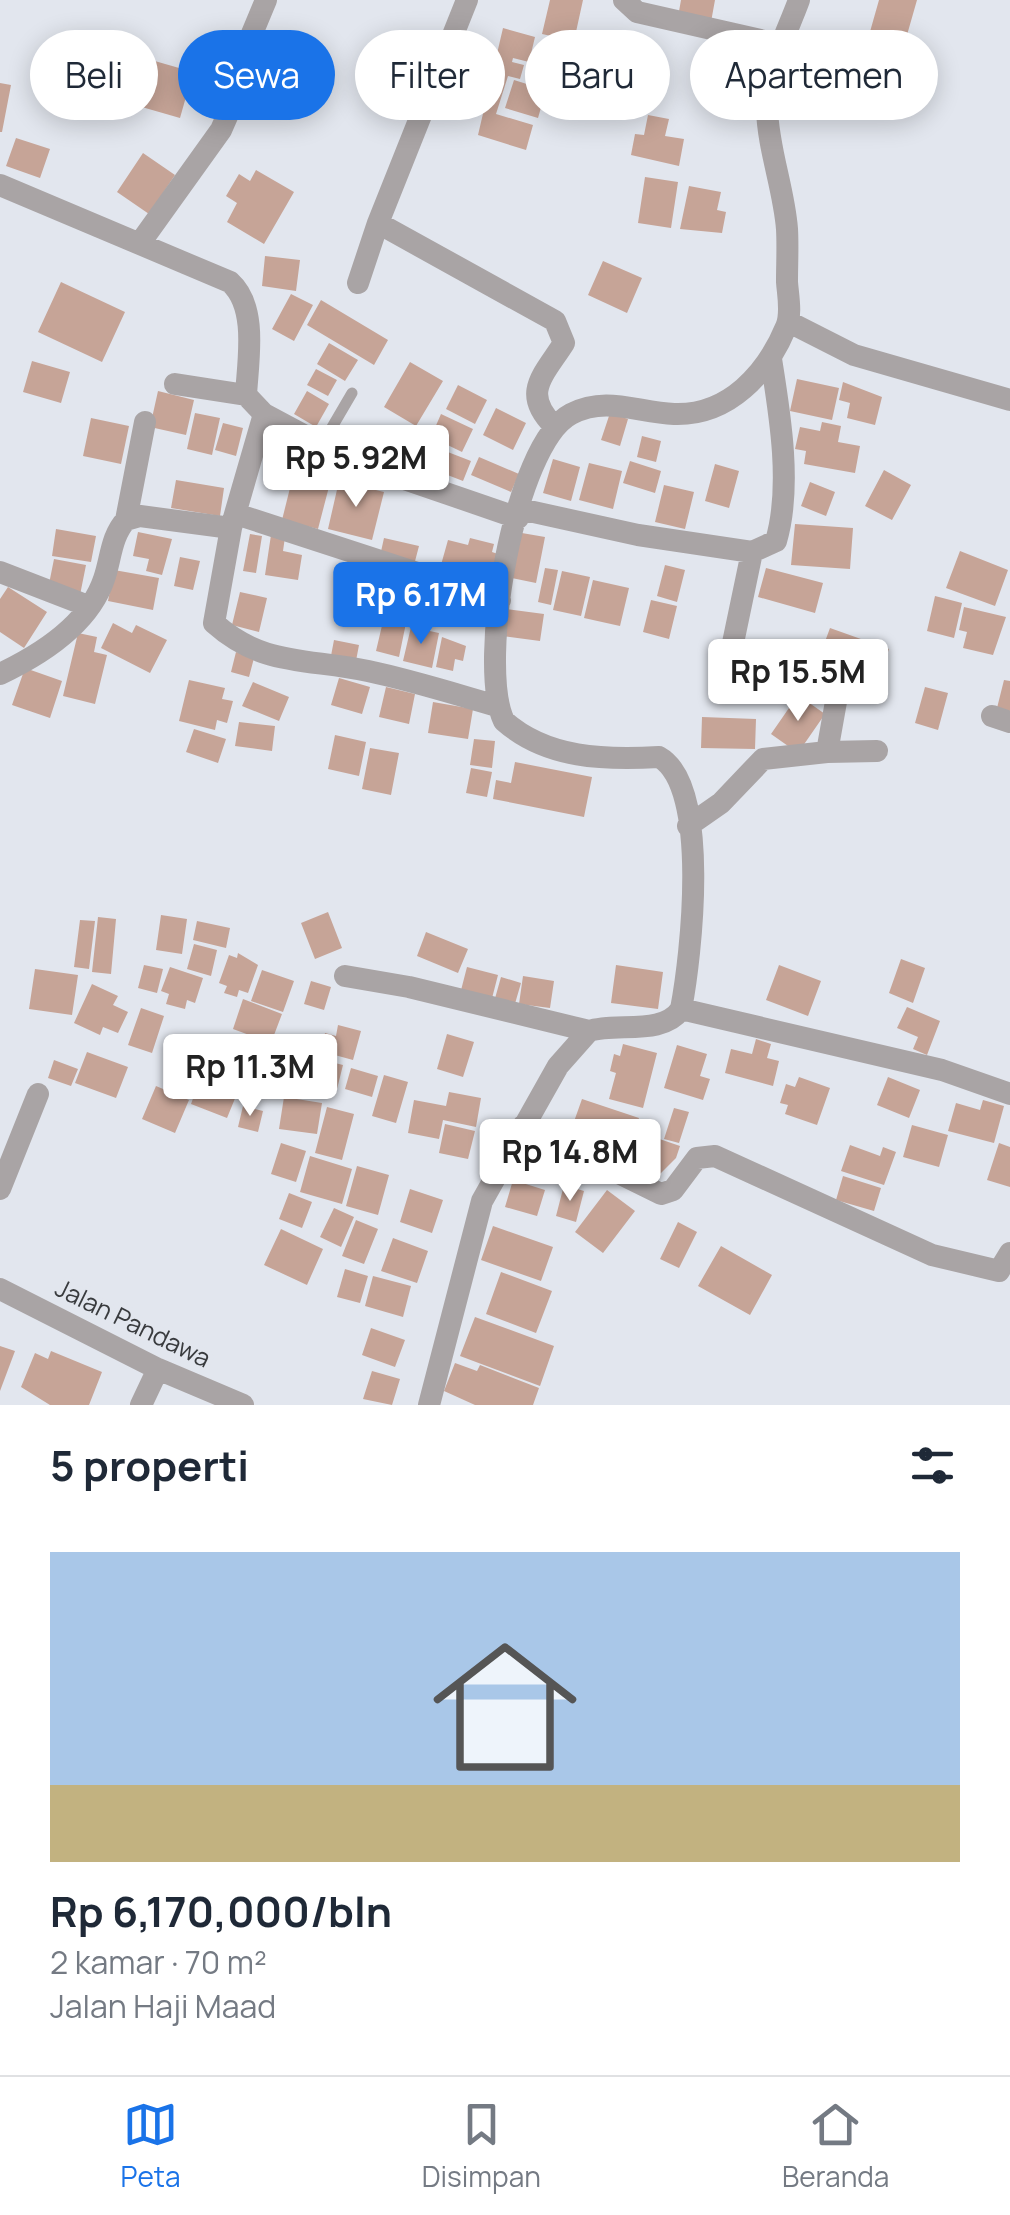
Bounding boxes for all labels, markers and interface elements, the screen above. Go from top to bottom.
chip: Beli [30,30,158,120]
chip: Sewa [178,30,335,120]
chip: Filter [355,30,505,120]
chip: Baru [525,30,670,120]
chip: Apartemen [690,30,938,120]
pin: Rp 5.92M [253,425,459,510]
text: Rp 5.92M [285,435,427,479]
pin: Rp 6.17M [318,562,524,647]
text: Rp 6.17M [355,572,487,616]
pin: Rp 15.5M [695,639,901,724]
text: Rp 15.5M [730,649,866,693]
pin: Rp 11.3M [147,1034,353,1119]
text: Rp 11.3M [185,1044,315,1088]
pin: Rp 14.8M [467,1119,673,1204]
text: Rp 14.8M [502,1129,638,1173]
street label: Jalan Pandawa [50,1270,217,1375]
text: 5 properti [50,1436,249,1494]
icon: filters [905,1438,960,1493]
icon: home [415,1617,595,1797]
text: Rp 6,170,000/bln [50,1882,392,1940]
text: 2 kamar · 70 m² [50,1940,267,1984]
text: Jalan Haji Maad [50,1984,276,2028]
tab: Peta [121,2097,181,2195]
tab: Disimpan [422,2097,541,2195]
tab: Beranda [782,2097,889,2195]

